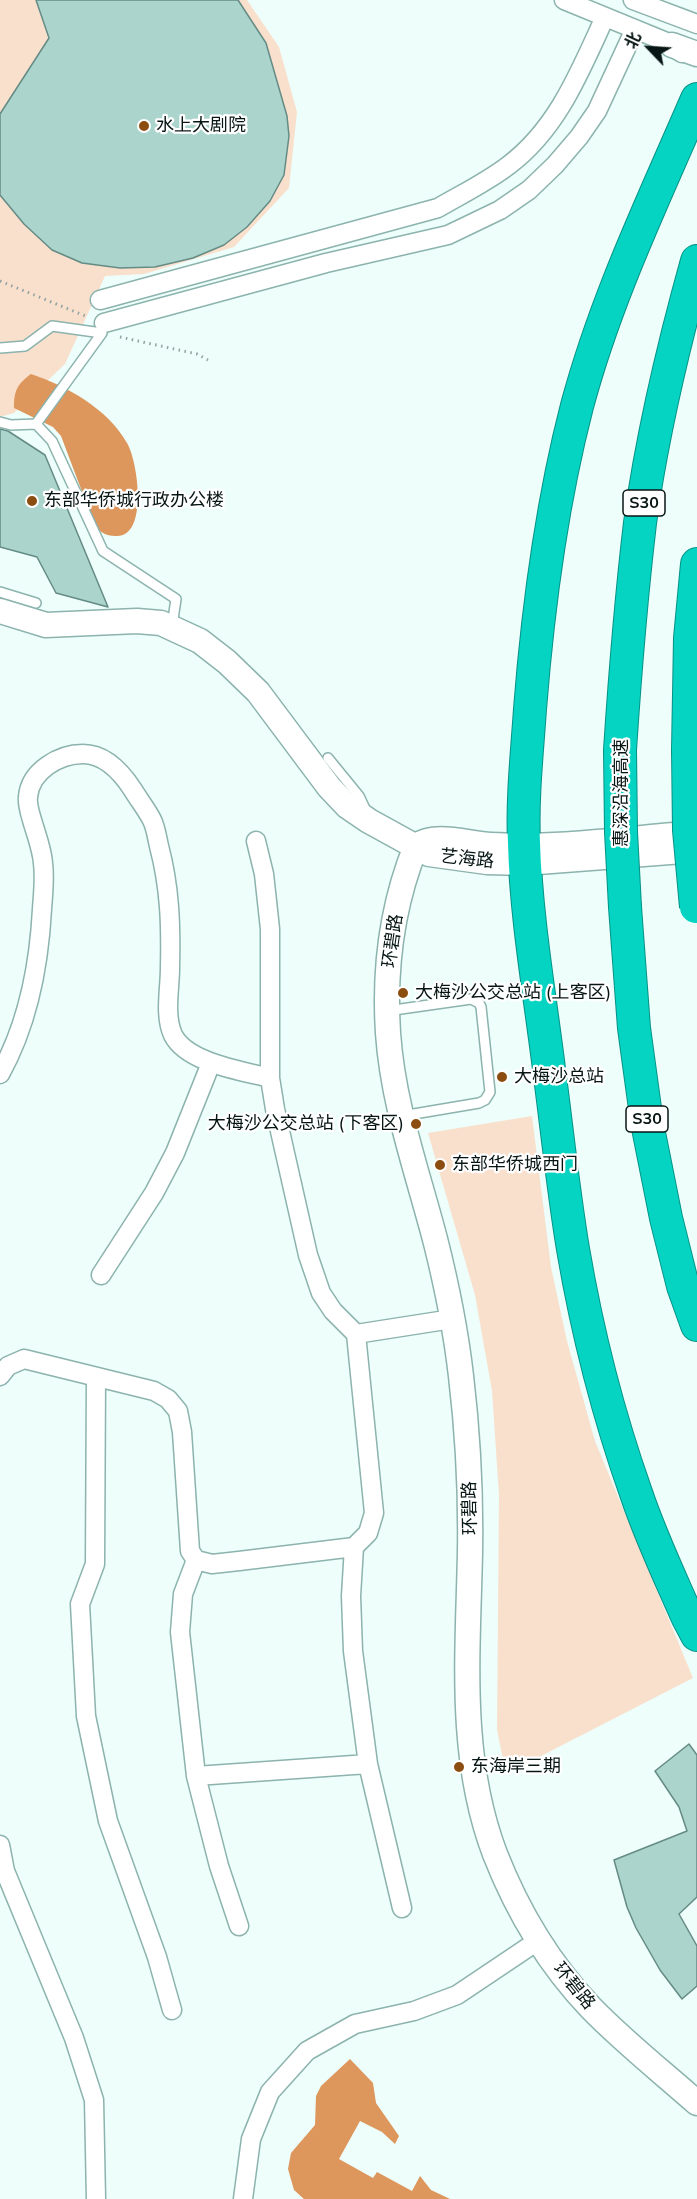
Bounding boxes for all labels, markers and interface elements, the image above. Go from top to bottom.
north arrow [619,18,679,78]
text: 北 [620,29,645,52]
place label: 水上大剧院 [156,115,246,137]
marker: 水上大剧院 [137,119,151,133]
place label: 东部华侨城行政办公楼 [44,490,224,512]
road number: S30 [623,490,665,516]
marker: 东部华侨城行政办公楼 [25,494,39,508]
street label: 惠深沿海高速 [611,739,633,847]
street label: 艺海路 [439,845,495,873]
street label: 环碧路 [379,913,407,969]
place label: 大梅沙公交总站 (上客区) [415,982,611,1004]
marker: 大梅沙公交总站 (上客区) [396,986,410,1000]
place label: 大梅沙总站 [514,1066,604,1088]
marker: 大梅沙总站 [495,1070,509,1084]
road number: S30 [626,1106,668,1132]
place label: 大梅沙公交总站 (下客区) [208,1113,404,1135]
marker: 大梅沙公交总站 (下客区) [409,1117,423,1131]
place label: 东部华侨城西门 [452,1154,578,1176]
marker: 东部华侨城西门 [433,1158,447,1172]
street label: 环碧路 [459,1481,481,1535]
place label: 东海岸三期 [471,1756,561,1778]
marker: 东海岸三期 [452,1760,466,1774]
street label: 环碧路 [549,1958,599,2014]

